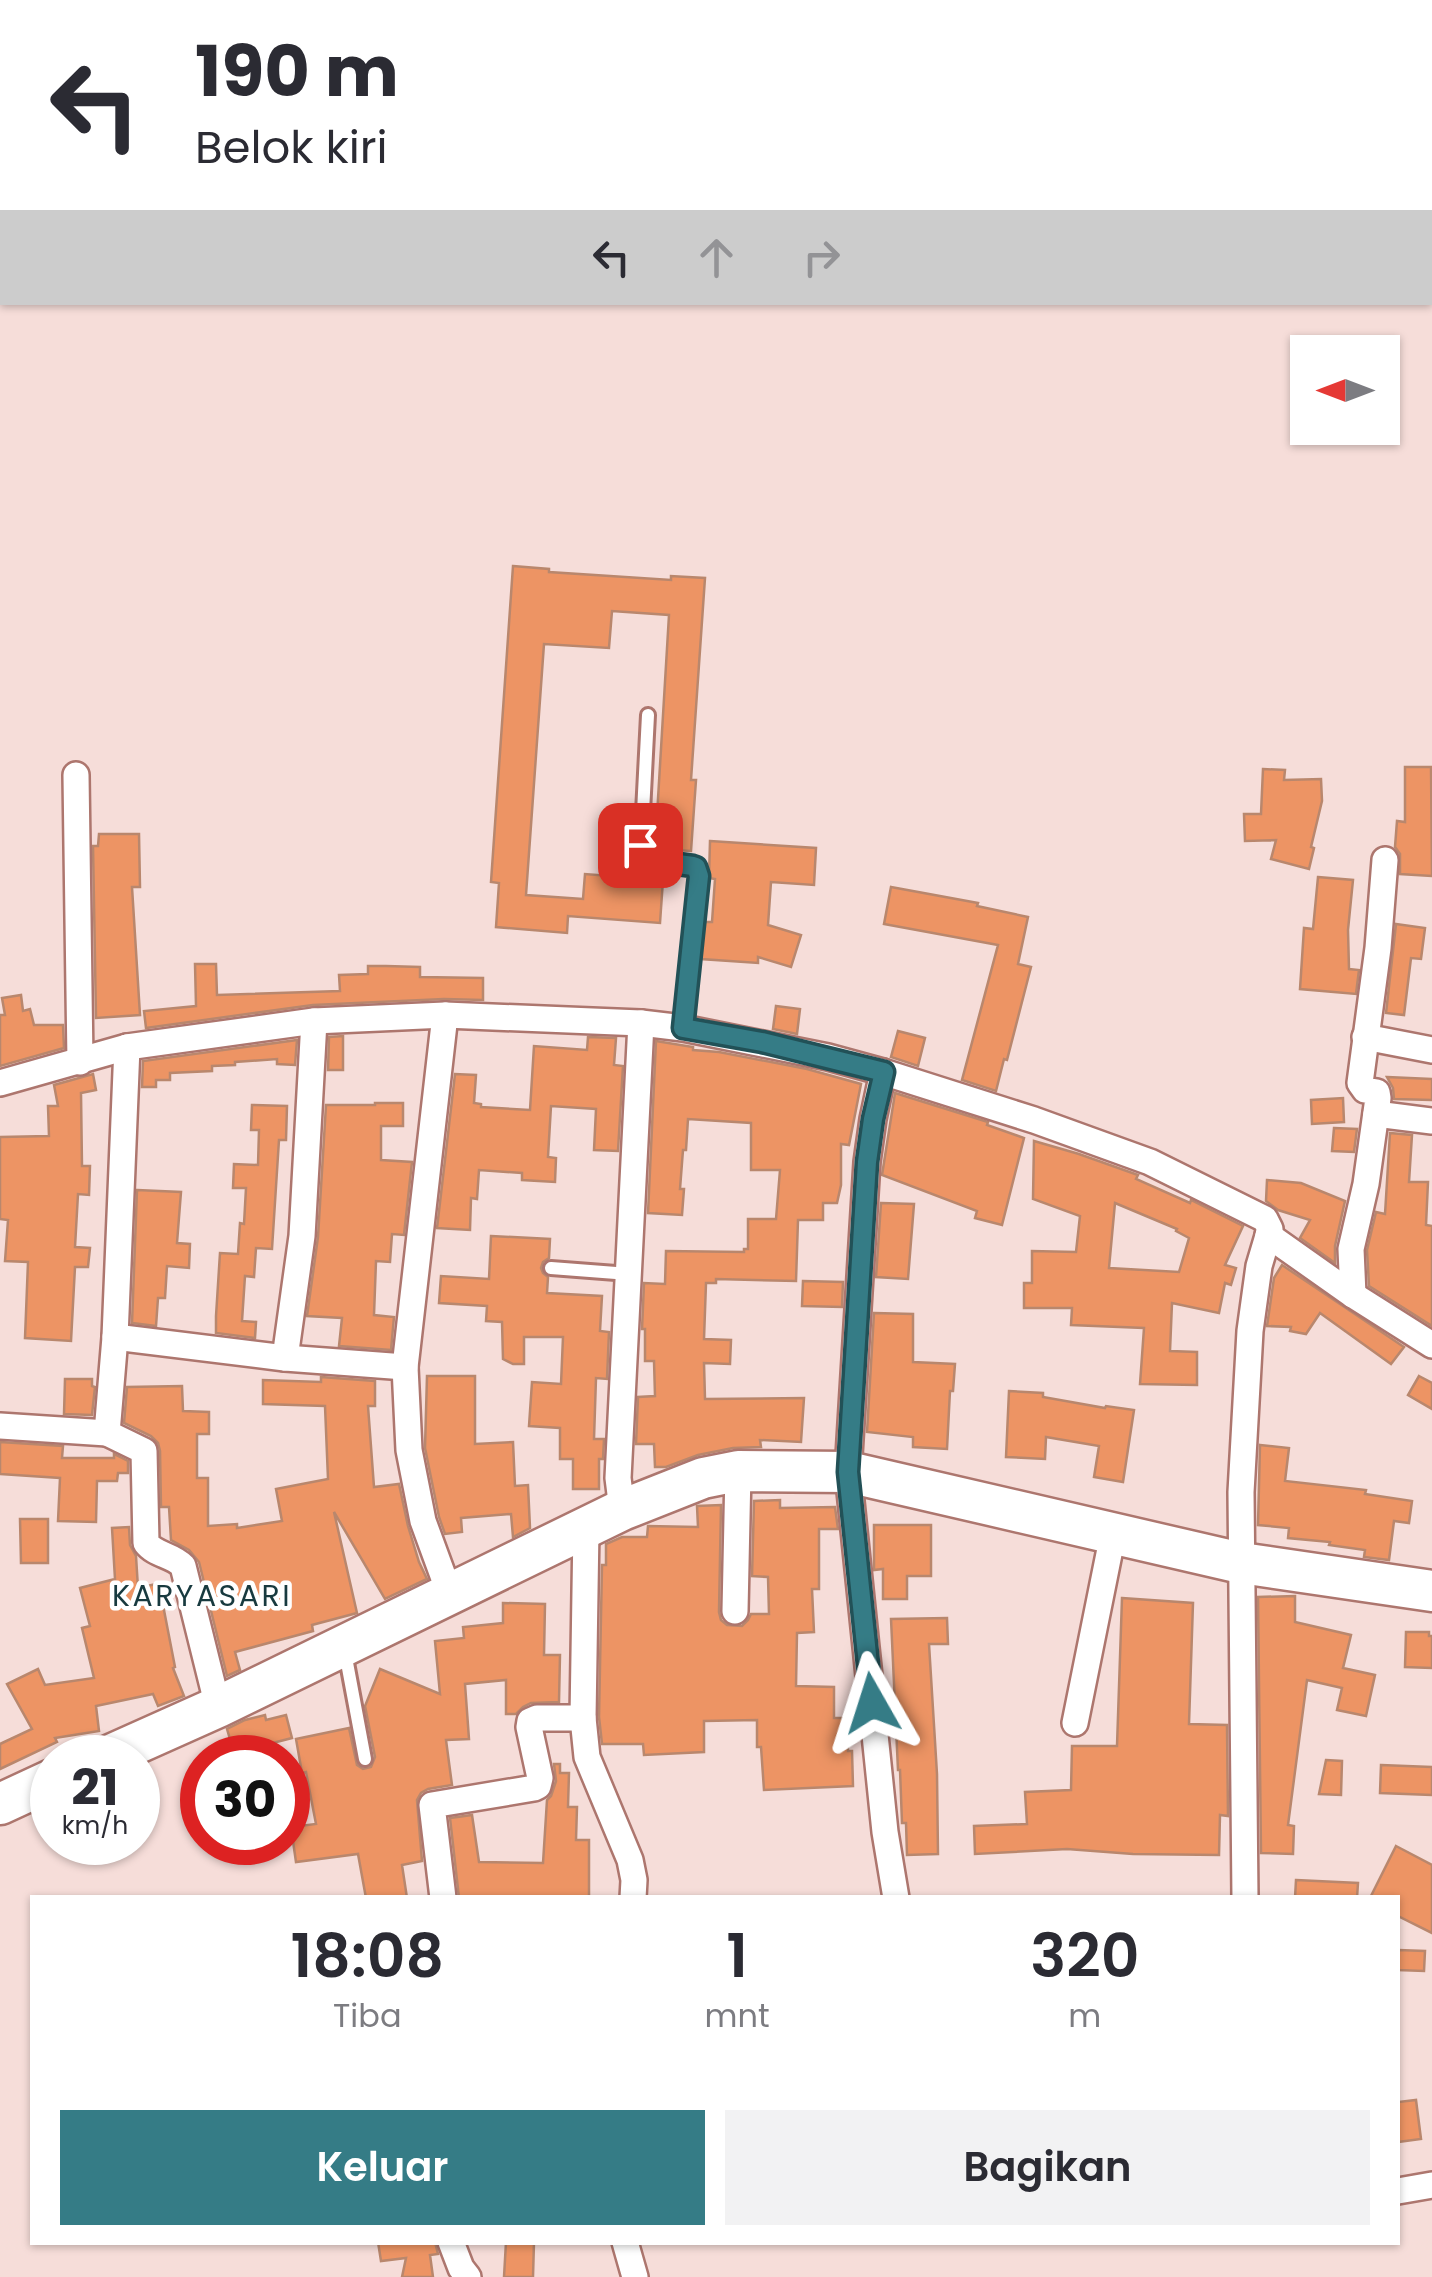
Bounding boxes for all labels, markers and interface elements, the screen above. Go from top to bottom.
text: 190 m [195,22,399,121]
icon: left [30,40,160,170]
text: Belok kiri [195,116,388,179]
icon: left [584,230,639,285]
icon: ahead [689,230,744,285]
icon: right [794,230,849,285]
north arrow [1290,335,1400,445]
map controls [1290,335,1400,445]
pin [598,803,683,888]
icon: arrive [613,818,668,873]
district label: KARYASARI [112,1574,292,1617]
position arrow [820,1651,924,1755]
speed limit sign: 30 [180,1735,310,1865]
text: 21 [71,1752,119,1823]
text: km/h [62,1808,128,1843]
text: 18:08 [291,1914,444,1998]
text: 1 [726,1914,748,1998]
text: 320 [1030,1914,1139,1998]
text: Tiba [333,1993,402,2038]
text: mnt [705,1993,770,2038]
text: m [1068,1993,1101,2038]
button: Keluar [60,2110,705,2225]
button: Bagikan [725,2110,1370,2225]

